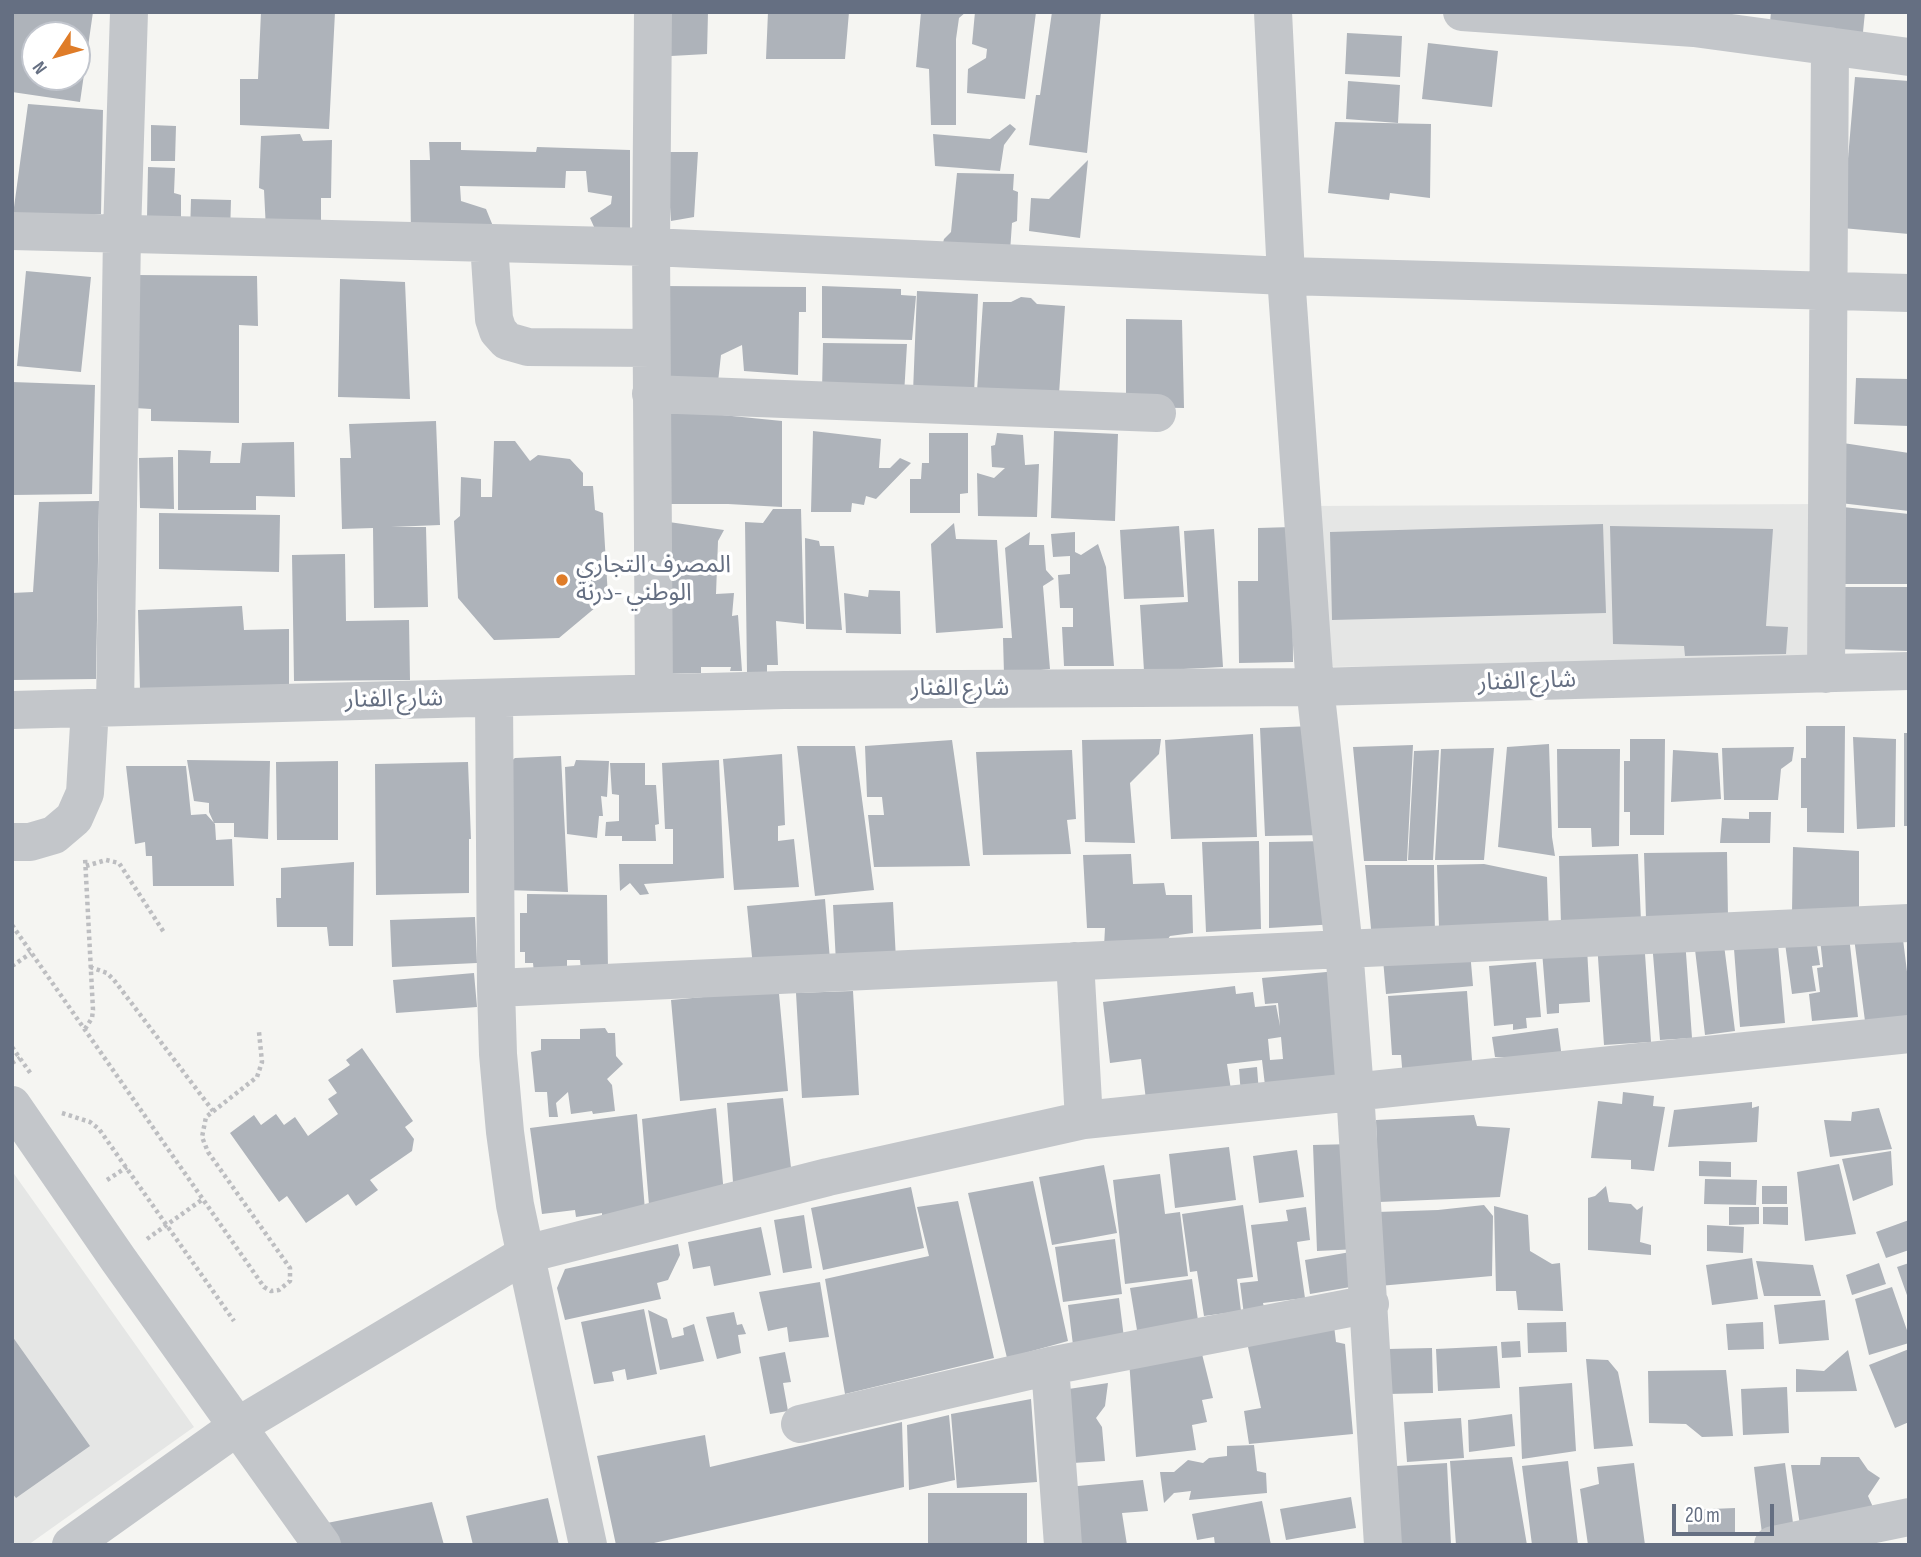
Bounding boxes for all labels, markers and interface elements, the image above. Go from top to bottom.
north arrow [21,21,91,91]
text: N [28,57,53,78]
place label: المصرف التجاري الوطني -درنة [576,552,731,608]
marker: المصرف التجاري الوطني -درنة [554,572,570,588]
street label: شارع الفنار [1477,666,1577,698]
street label: شارع الفنار [911,675,1009,703]
street label: شارع الفنار [345,685,443,715]
scale bar [1676,1490,1778,1534]
text: 20 m [1685,1503,1720,1528]

